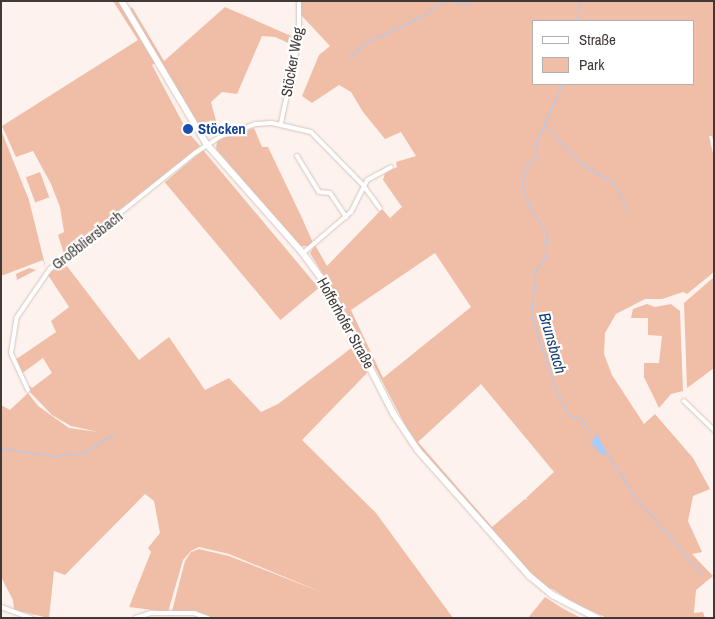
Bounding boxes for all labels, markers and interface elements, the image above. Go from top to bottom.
legend [532,20,695,85]
street label: Stöcker Weg [277,26,307,98]
text: Straße [579,29,616,50]
text: Park [579,54,604,75]
place label: Stöcken [198,120,246,138]
marker: Stöcken [182,123,194,135]
street label: Großbliersbach [48,207,126,273]
street label: Hofferhofer Straße [313,274,379,372]
water label: Brunsbach [535,310,571,376]

